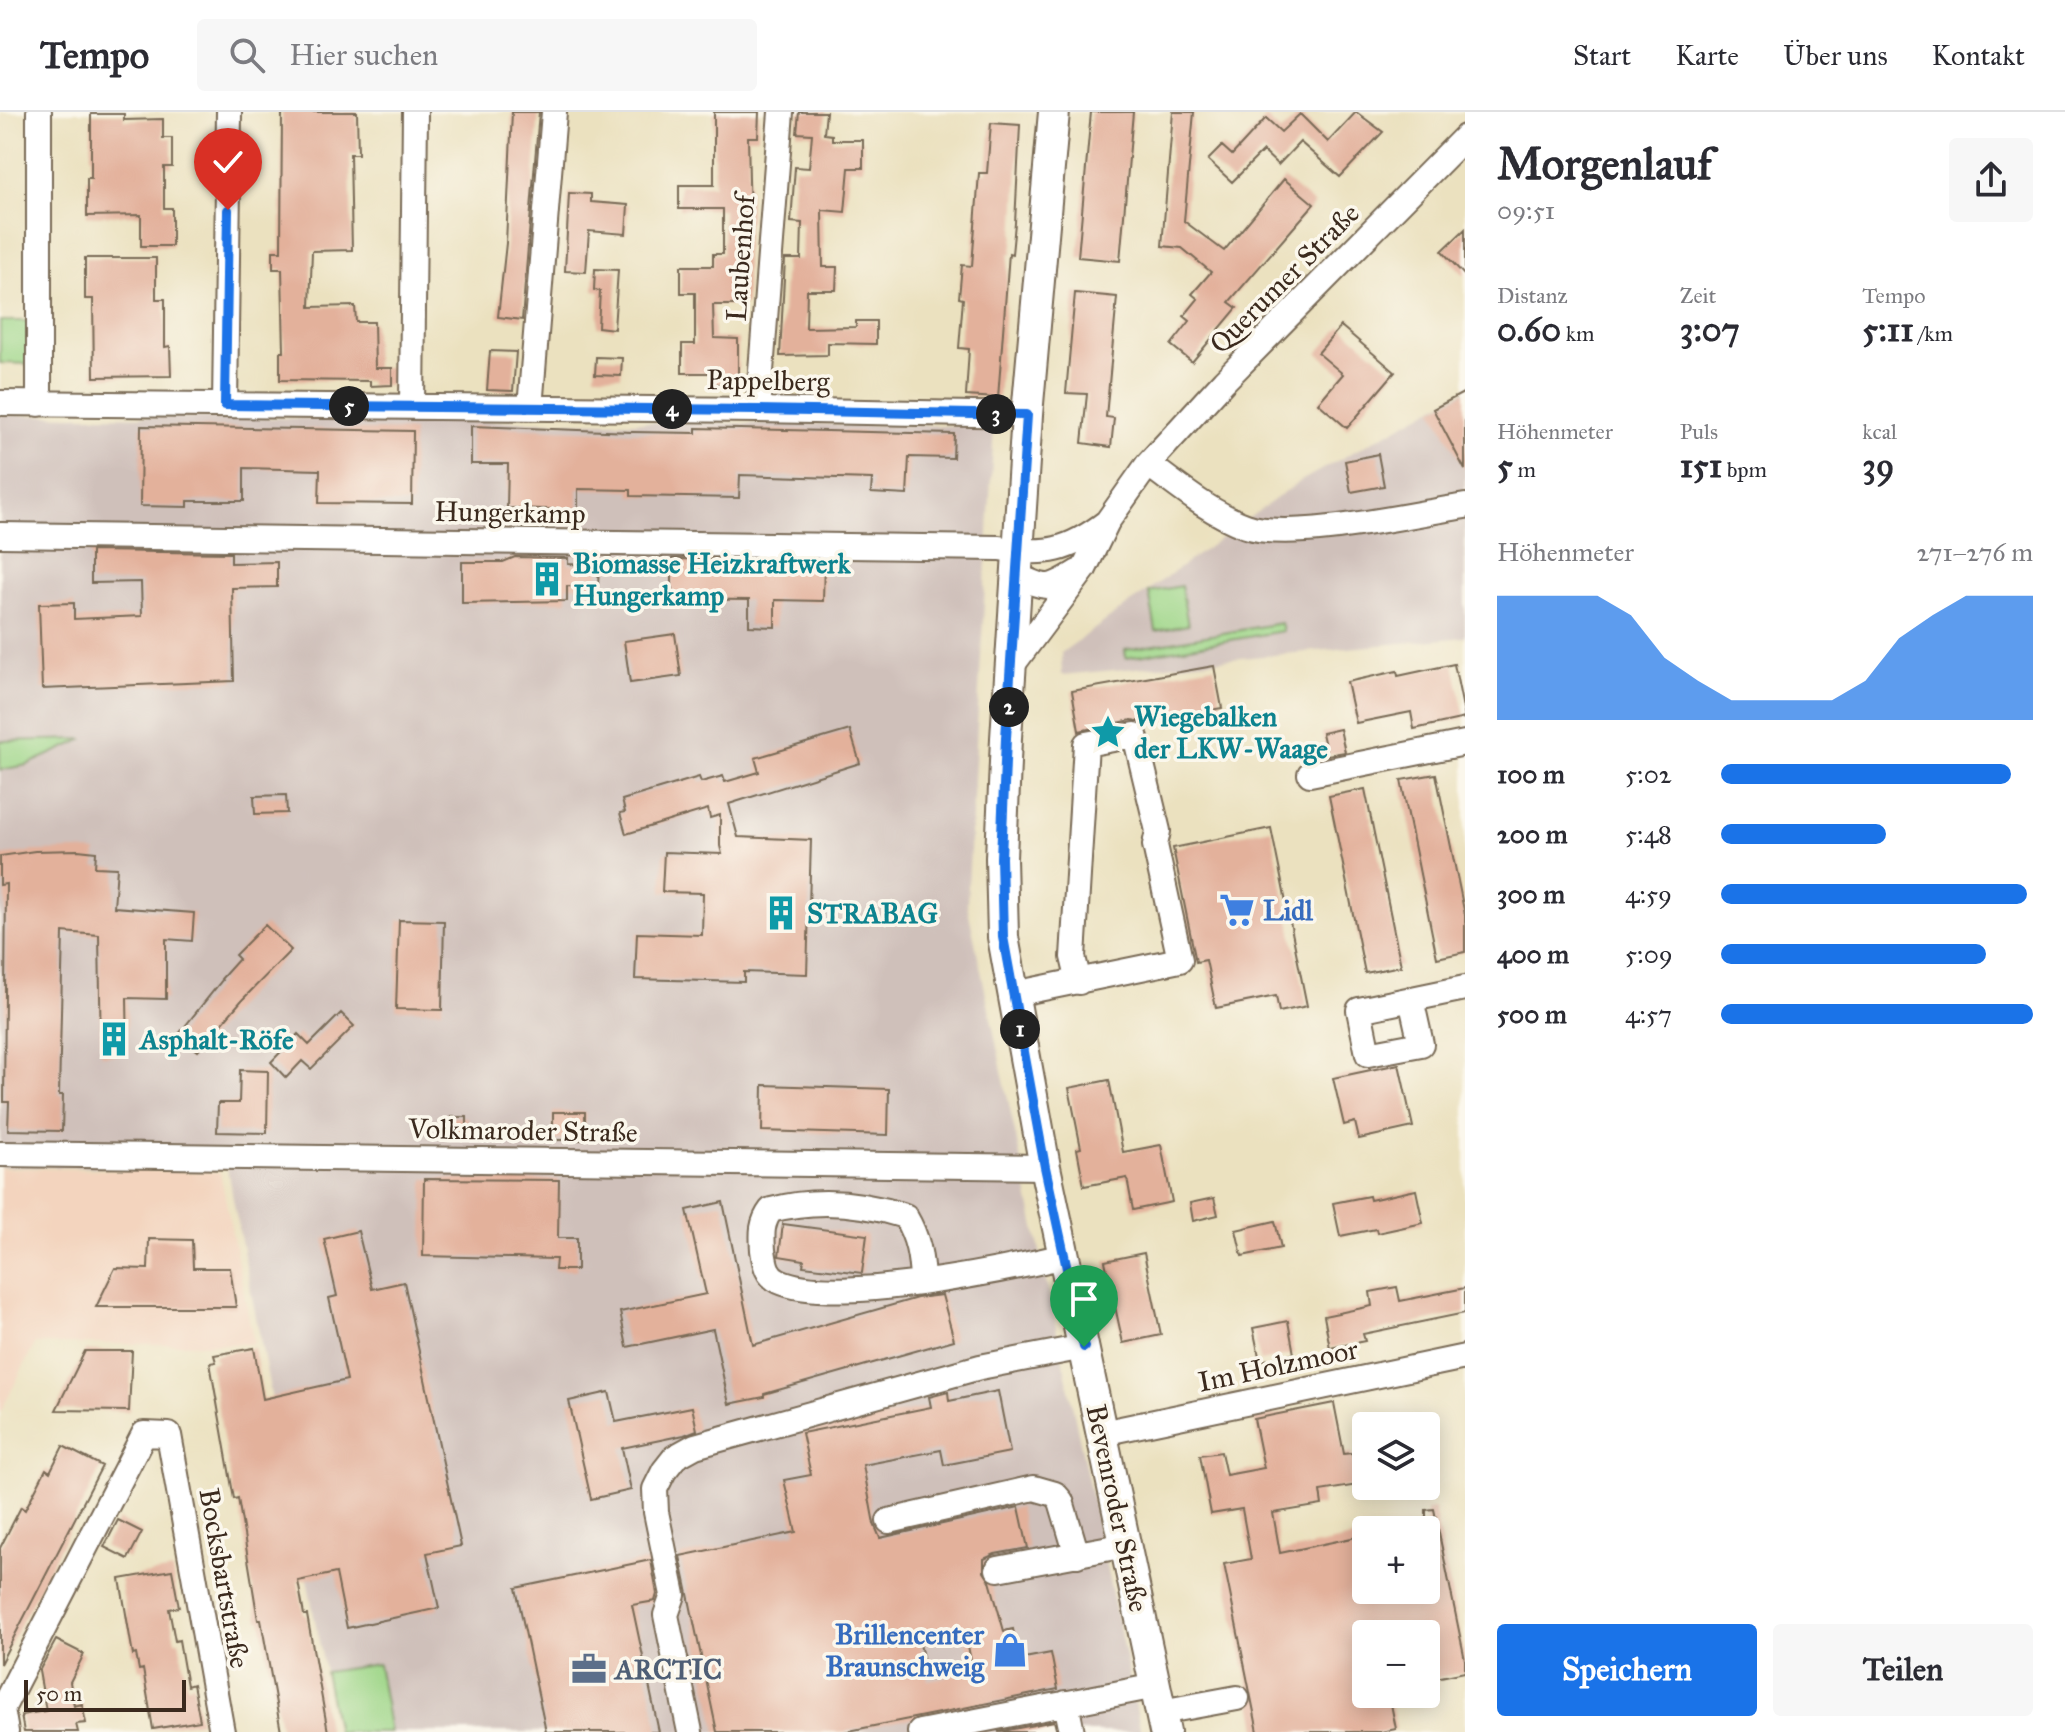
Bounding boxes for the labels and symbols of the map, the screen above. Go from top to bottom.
pin [194,128,262,210]
street label: Laubenhof [719,189,763,323]
street label: Querumer Straße [1202,196,1367,361]
street label: Pappelberg [706,362,831,399]
pin: 5 [329,386,369,426]
pin: 4 [652,389,692,429]
pin: 3 [976,394,1016,434]
street label: Hungerkamp [434,494,586,531]
place label: Biomasse Heizkraftwerk Hungerkamp [573,546,852,613]
building icon: Biomasse Heizkraftwerk Hungerkamp [528,560,566,598]
pin: 2 [989,687,1029,727]
place label: Wiegebalken der LKW-Waage [1134,699,1328,766]
place icon: Wiegebalken der LKW-Waage [1089,713,1127,751]
supermarket icon: Lidl [1218,891,1256,929]
place label: Lidl [1263,893,1313,928]
building icon: STRABAG [762,894,800,932]
place label: STRABAG [807,896,938,931]
pin: 1 [1000,1009,1040,1049]
building icon: Asphalt-Röfe [95,1020,133,1058]
place label: Asphalt-Röfe [138,1022,294,1057]
street label: Volkmaroder Straße [407,1111,638,1150]
pin [1050,1265,1118,1347]
street label: Im Holzmoor [1195,1331,1362,1400]
street label: Bevenroder Straße [1078,1401,1157,1615]
street label: Bocksbartstraße [191,1485,258,1671]
place label: Brillencenter Braunschweig [825,1617,985,1684]
shop icon: Brillencenter Braunschweig [991,1631,1029,1669]
office icon: ARCTIC [570,1650,608,1688]
place label: ARCTIC [613,1652,722,1687]
scale bar [24,1676,186,1712]

